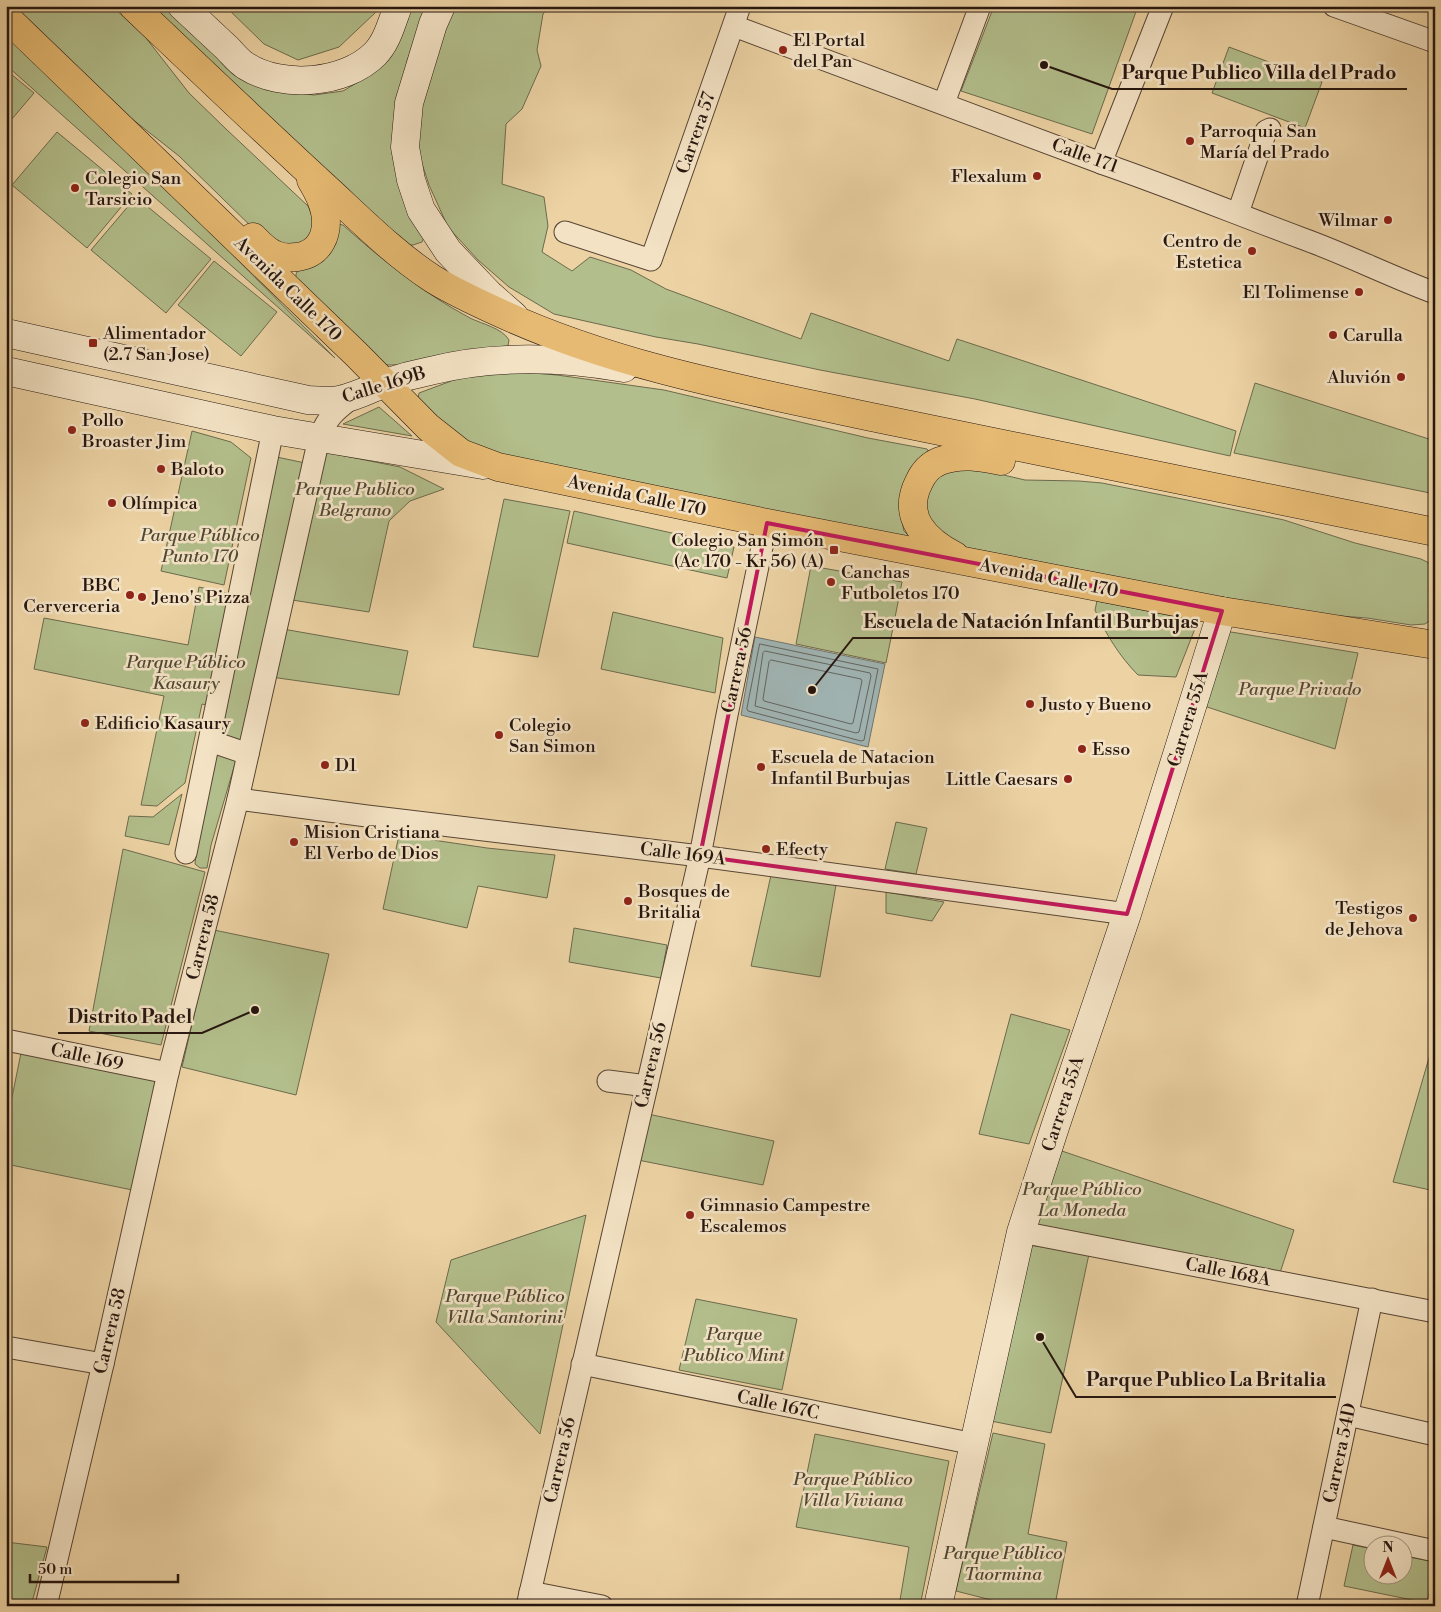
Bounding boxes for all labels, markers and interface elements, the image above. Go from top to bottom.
place label: El Portal del Pan [793,29,866,73]
marker: El Portal del Pan [777,44,789,56]
callout: Parque Publico Villa del Prado [1112,55,1407,89]
text: Parque Publico Villa del Prado [1121,61,1397,85]
street label: Carrera 57 [671,89,721,177]
place label: Parroquia San María del Prado [1200,120,1330,164]
street label: Calle 171 [1049,133,1122,179]
marker: Parroquia San María del Prado [1184,135,1196,147]
place label: Flexalum [951,165,1027,188]
place label: Colegio San Tarsicio [85,167,181,211]
marker: Flexalum [1031,170,1043,182]
marker: Colegio San Tarsicio [69,182,81,194]
place label: Wilmar [1317,209,1378,232]
marker: Wilmar [1382,214,1394,226]
place label: Centro de Estetica [1163,230,1243,274]
street label: Avenida Calle 170 [228,231,347,346]
marker: Centro de Estetica [1246,245,1258,257]
place label: El Tolimense [1243,281,1349,304]
marker: El Tolimense [1353,286,1365,298]
place label: Alimentador (2.7 San Jose) [102,322,210,366]
place label: Carulla [1343,324,1404,347]
marker: Carulla [1327,329,1339,341]
marker: Alimentador (2.7 San Jose) [87,337,99,349]
street label: Calle 169B [339,361,429,409]
place label: Aluvión [1326,366,1391,389]
marker: Aluvión [1395,371,1407,383]
place label: Pollo Broaster Jim [81,409,186,453]
marker: Pollo Broaster Jim [66,424,78,436]
place label: Baloto [170,458,224,481]
marker: Baloto [155,463,167,475]
street label: Avenida Calle 170 [565,470,709,522]
park label: Parque Publico Belgrano [294,478,415,522]
place label: Olímpica [122,492,198,515]
marker: Olímpica [106,497,118,509]
park label: Parque Público Punto 170 [139,524,260,568]
place label: Colegio San Simón (Ac 170 - Kr 56) (A) [671,529,824,573]
marker: Colegio San Simón (Ac 170 - Kr 56) (A) [828,544,840,556]
street label: Avenida Calle 170 [976,553,1121,603]
place label: Canchas Futboletos 170 [841,561,960,605]
place label: BBC Cerverceria [23,574,121,618]
marker: Canchas Futboletos 170 [825,576,837,588]
place label: Jeno's Pizza [151,586,251,609]
marker: BBC Cerverceria [124,589,136,601]
marker: Jeno's Pizza [136,591,148,603]
callout: Escuela de Natación Infantil Burbujas [853,604,1208,638]
text: Escuela de Natación Infantil Burbujas [863,610,1199,634]
street label: Carrera 56 [717,625,757,715]
park label: Parque Público Kasaury [125,651,246,695]
street label: Carrera 55A [1163,668,1214,770]
park label: Parque Privado [1238,678,1361,701]
place label: Justo y Bueno [1039,693,1151,716]
marker: Justo y Bueno [1024,698,1036,710]
place label: Edificio Kasaury [95,712,231,735]
place label: Colegio San Simon [509,714,596,758]
marker: Edificio Kasaury [79,717,91,729]
marker: Colegio San Simon [493,729,505,741]
place label: Esso [1092,738,1130,761]
marker: Esso [1076,743,1088,755]
place label: Escuela de Natacion Infantil Burbujas [771,746,935,790]
place label: D1 [335,754,357,777]
marker: D1 [319,759,331,771]
marker: Escuela de Natacion Infantil Burbujas [755,761,767,773]
place label: Little Caesars [946,768,1058,791]
marker: Little Caesars [1062,773,1074,785]
place label: Mision Cristiana El Verbo de Dios [304,821,441,865]
marker: Mision Cristiana El Verbo de Dios [288,836,300,848]
street label: Calle 169A [639,837,728,871]
place label: Efecty [776,838,828,861]
marker: Efecty [760,843,772,855]
place label: Bosques de Britalia [637,880,730,924]
street label: Carrera 58 [181,892,225,982]
marker: Bosques de Britalia [622,895,634,907]
place label: Testigos de Jehova [1325,897,1404,941]
marker: Testigos de Jehova [1407,912,1419,924]
callout: Distrito Padel [58,999,202,1033]
text: Distrito Padel [68,1005,192,1029]
street label: Carrera 56 [630,1020,672,1110]
street label: Calle 169 [48,1038,126,1076]
street label: Carrera 55A [1037,1053,1089,1155]
park label: Parque Público La Moneda [1021,1178,1142,1222]
place label: Gimnasio Campestre Escalemos [700,1194,870,1238]
marker: Gimnasio Campestre Escalemos [684,1209,696,1221]
street label: Calle 168A [1183,1252,1273,1292]
park label: Parque Público Villa Santorini [444,1285,565,1329]
street label: Carrera 58 [89,1286,131,1376]
park label: Parque Publico Mint [682,1323,786,1367]
callout: Parque Publico La Britalia [1076,1363,1336,1397]
text: Parque Publico La Britalia [1086,1368,1327,1392]
street label: Calle 167C [735,1385,821,1425]
street label: Carrera 54D [1318,1401,1362,1505]
street label: Carrera 56 [539,1415,581,1505]
park label: Parque Público Villa Viviana [792,1468,913,1512]
north arrow [1364,1534,1414,1584]
text: N [1382,1539,1394,1557]
park label: Parque Público Taormina [942,1542,1063,1586]
scale bar [30,1552,178,1584]
text: 50 m [38,1560,72,1579]

